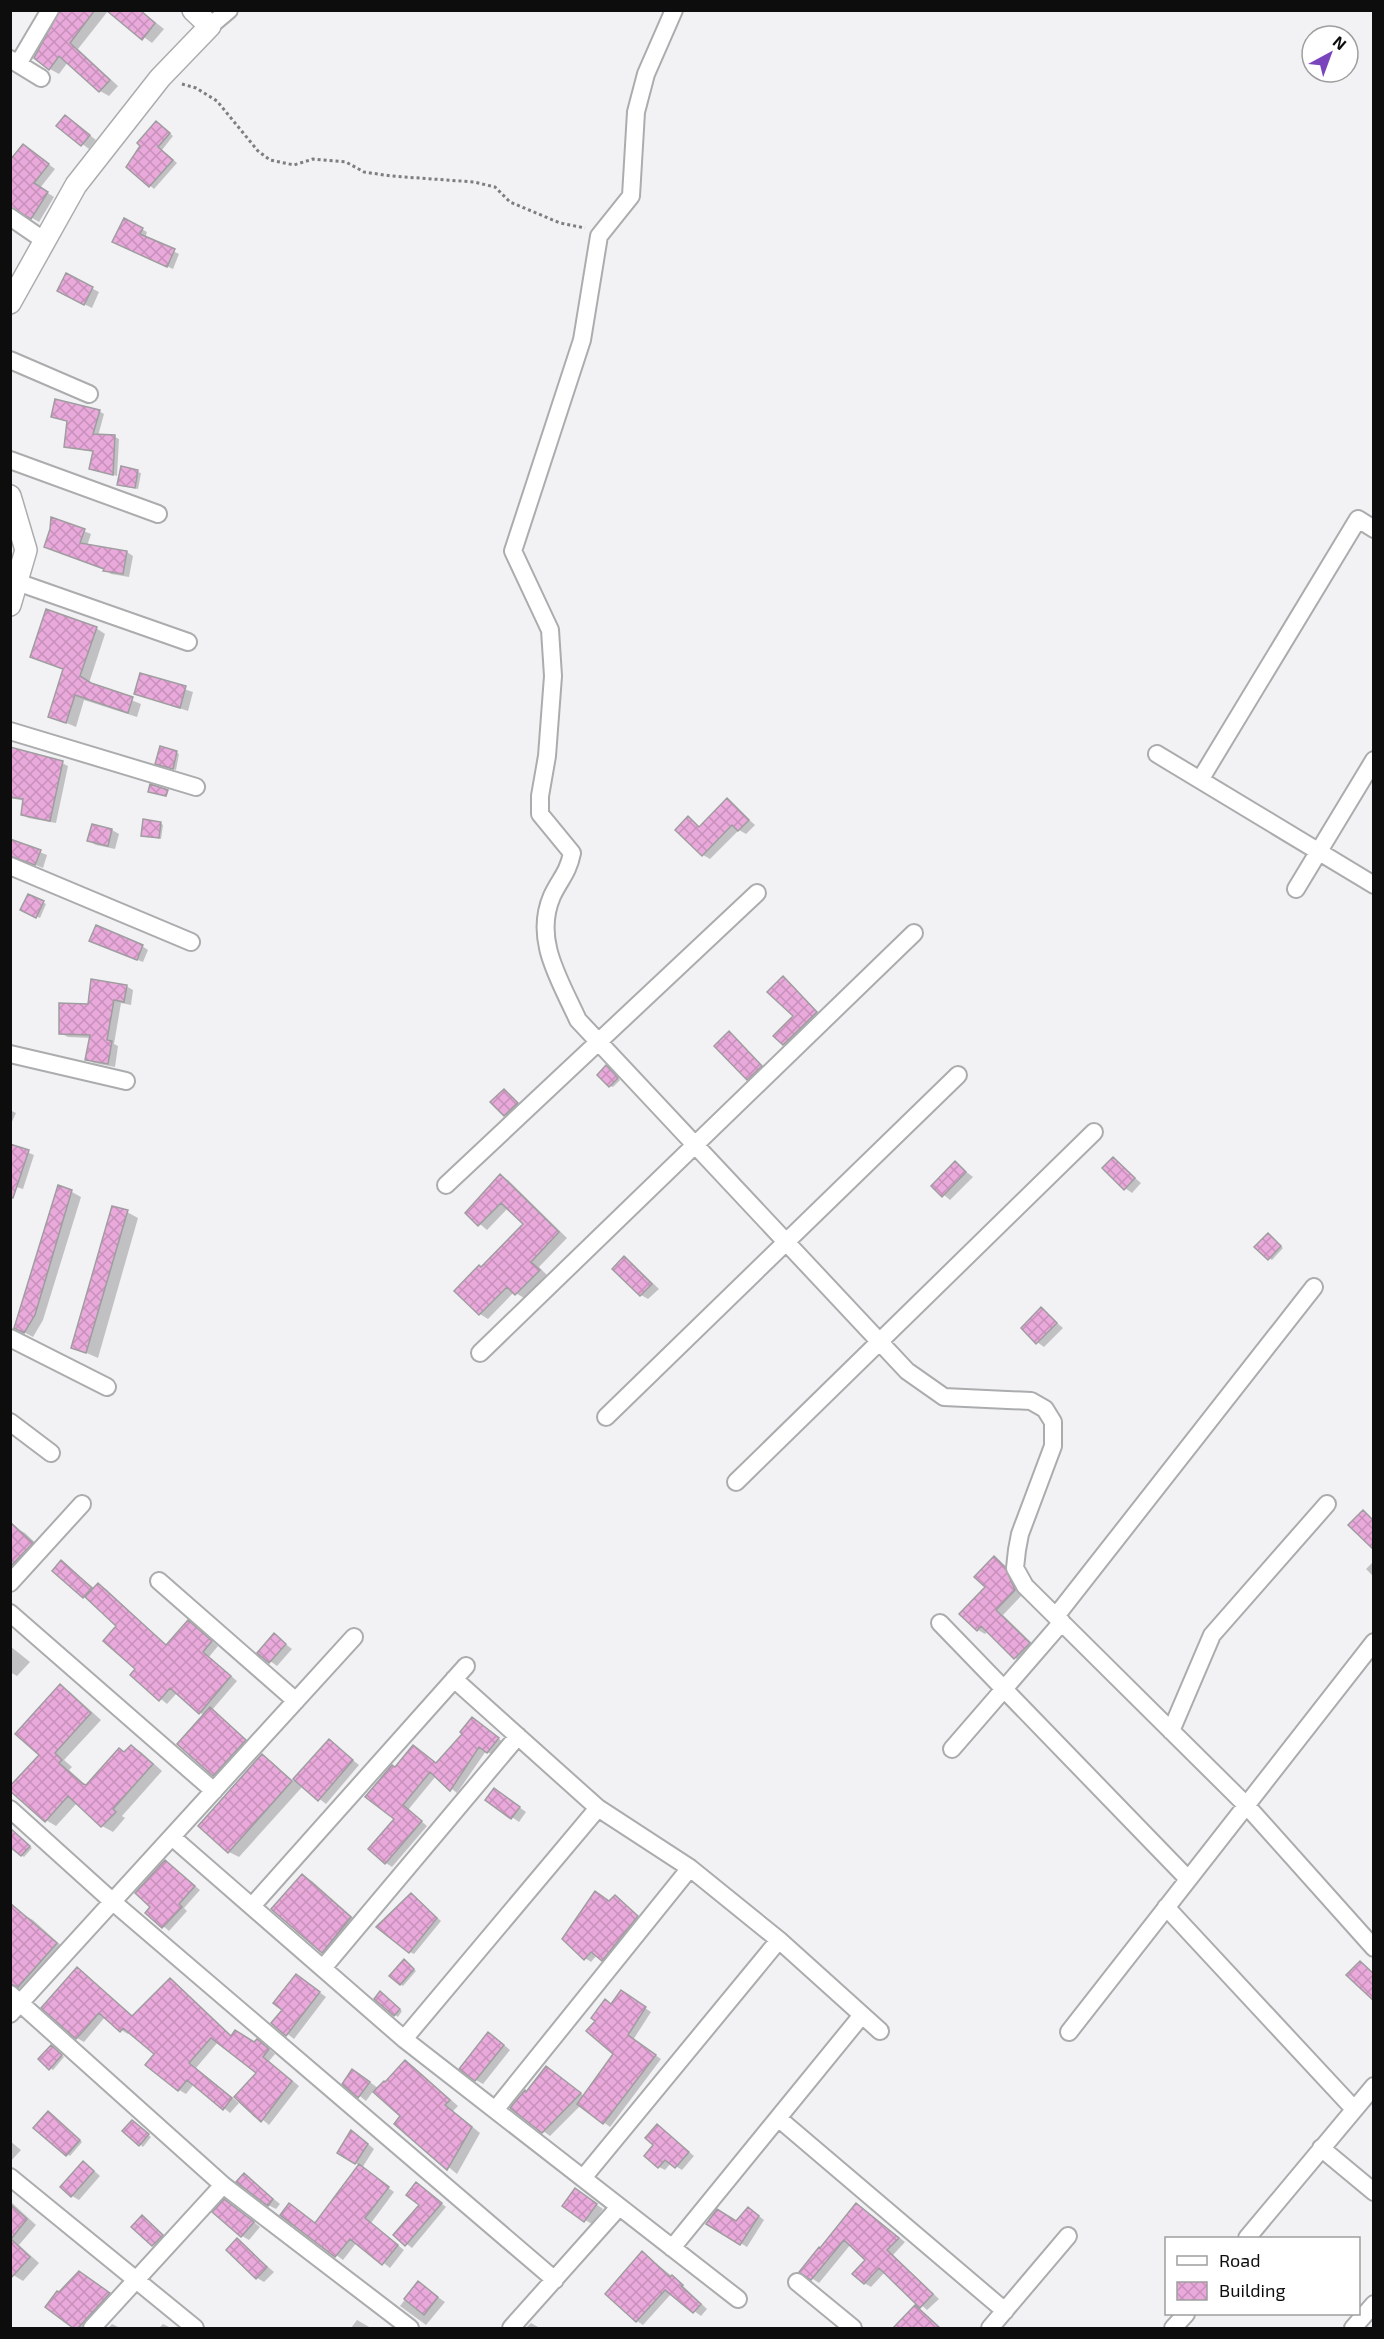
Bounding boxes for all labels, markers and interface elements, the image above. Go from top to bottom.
north arrow [1300,24,1360,84]
text: N [1330,31,1351,53]
legend [1165,2237,1360,2315]
text: Road [1219,2249,1260,2271]
text: Building [1219,2279,1286,2301]

